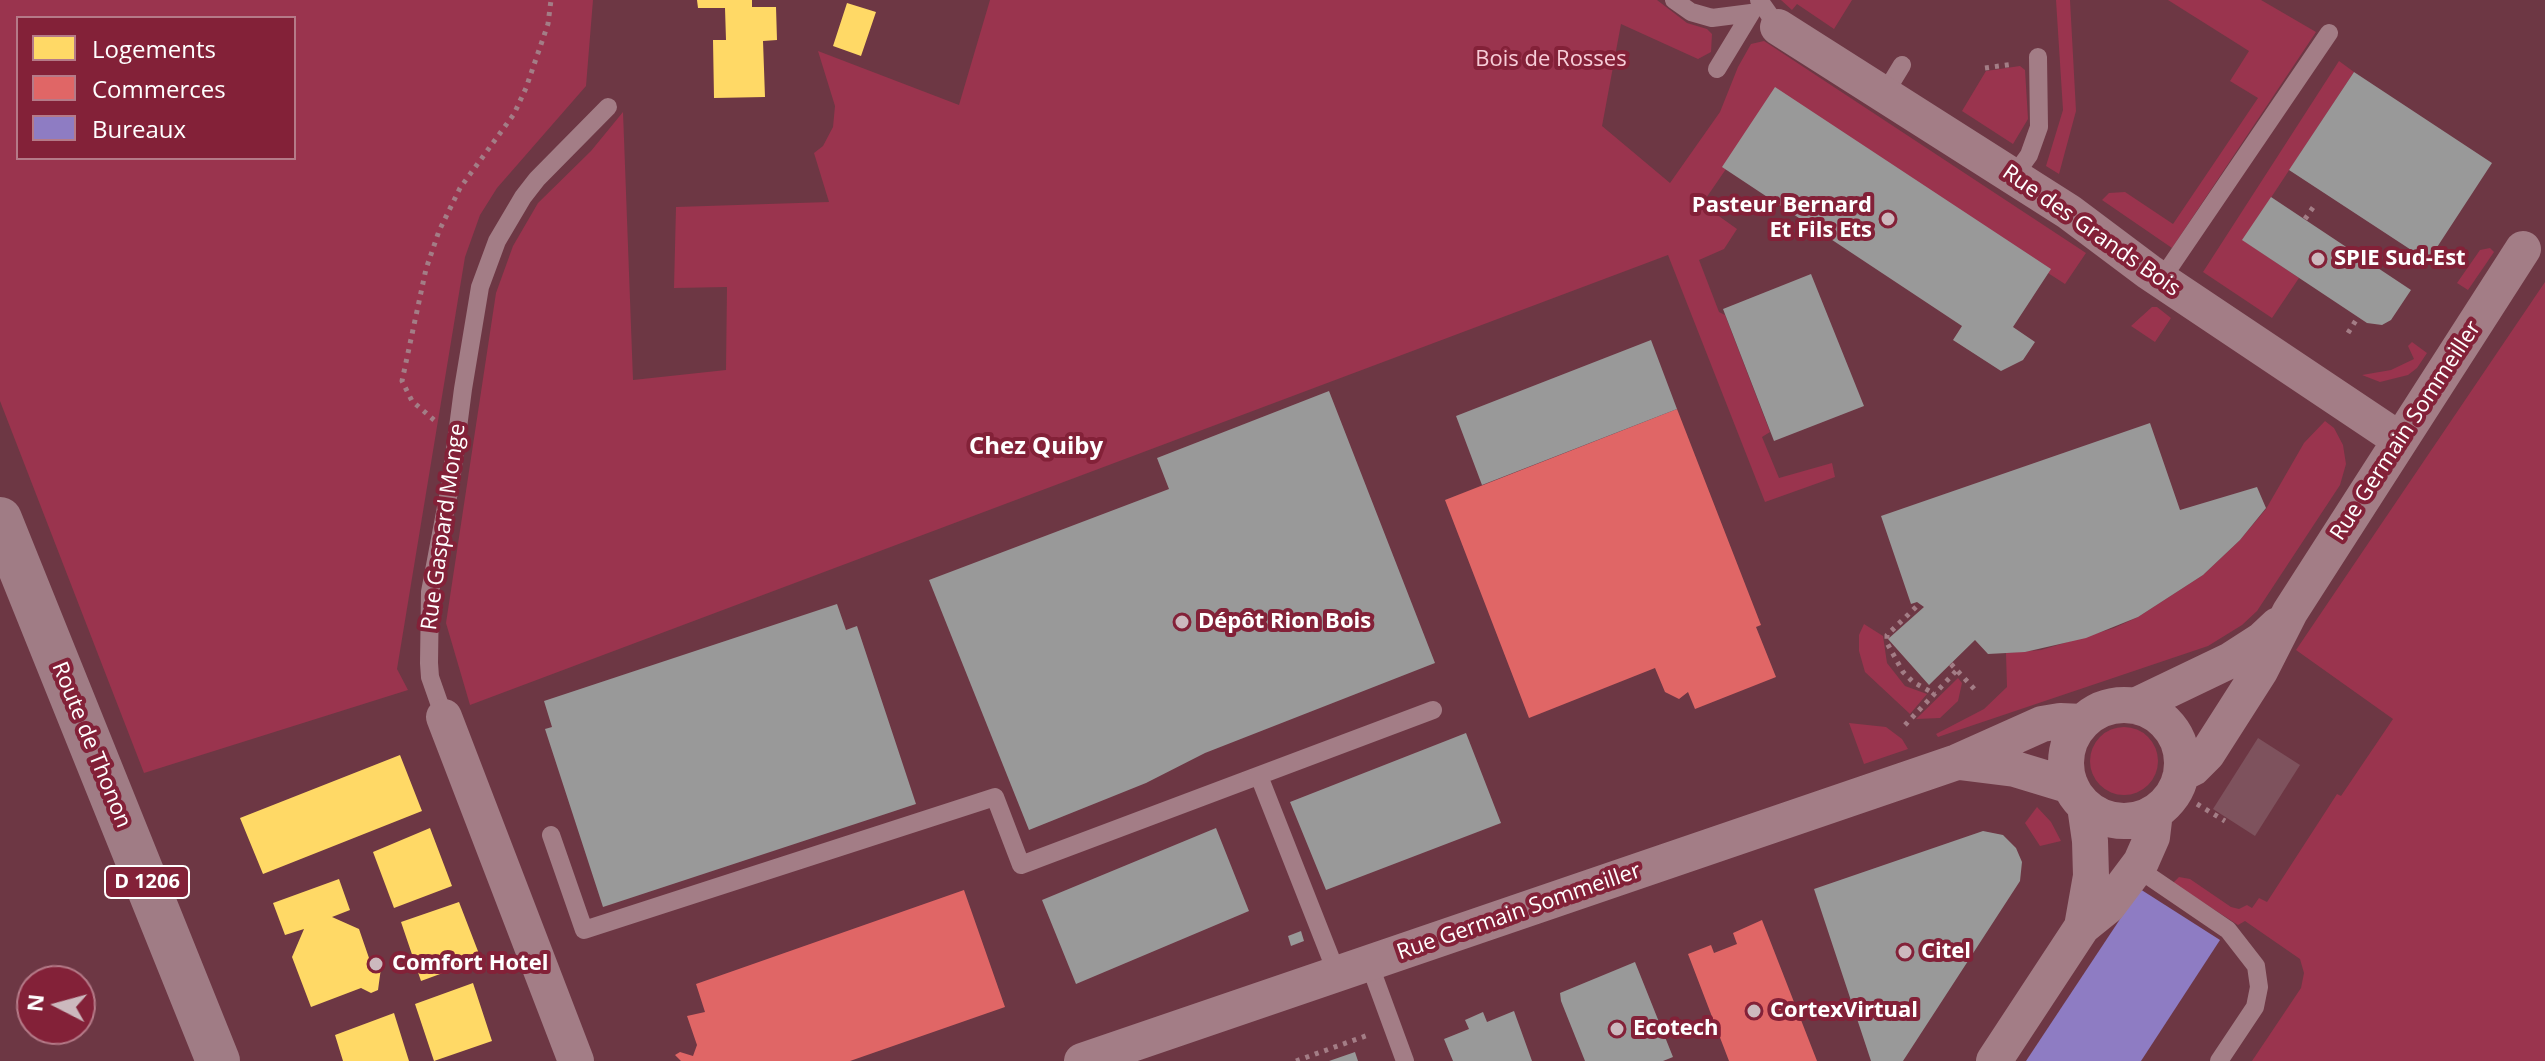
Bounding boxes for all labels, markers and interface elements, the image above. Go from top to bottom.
legend [16,16,296,160]
text: Logements [92,32,216,65]
park label: Bois de Rosses [1475,47,1627,73]
text: Commerces [92,72,226,105]
text: Bureaux [92,112,186,145]
street label: Rue des Grands Bois [1997,160,2185,302]
place label: Pasteur Bernard Et Fils Ets [1692,193,1872,244]
marker: Pasteur Bernard Et Fils Ets [1879,210,1897,228]
place label: SPIE Sud-Est [2334,246,2466,272]
marker: SPIE Sud-Est [2309,250,2327,268]
street label: Rue Germain Sommeiller [2325,316,2487,546]
street label: Rue Gaspard Monge [416,422,472,632]
district label: Chez Quiby [969,433,1103,461]
place label: Dépôt Rion Bois [1198,609,1371,635]
marker: Dépôt Rion Bois [1173,613,1191,631]
street label: Route de Thonon [46,658,136,832]
street label: Rue Germain Sommeiller [1394,858,1644,966]
road number: D 1206 [105,866,189,898]
place label: Citel [1921,939,1971,965]
marker: Citel [1896,943,1914,961]
place label: Comfort Hotel [392,951,548,977]
marker: Comfort Hotel [367,955,385,973]
north arrow [16,965,96,1045]
text: N [18,992,50,1013]
place label: CortexVirtual [1770,998,1918,1024]
marker: CortexVirtual [1745,1002,1763,1020]
place label: Ecotech [1633,1016,1719,1042]
marker: Ecotech [1608,1020,1626,1038]

